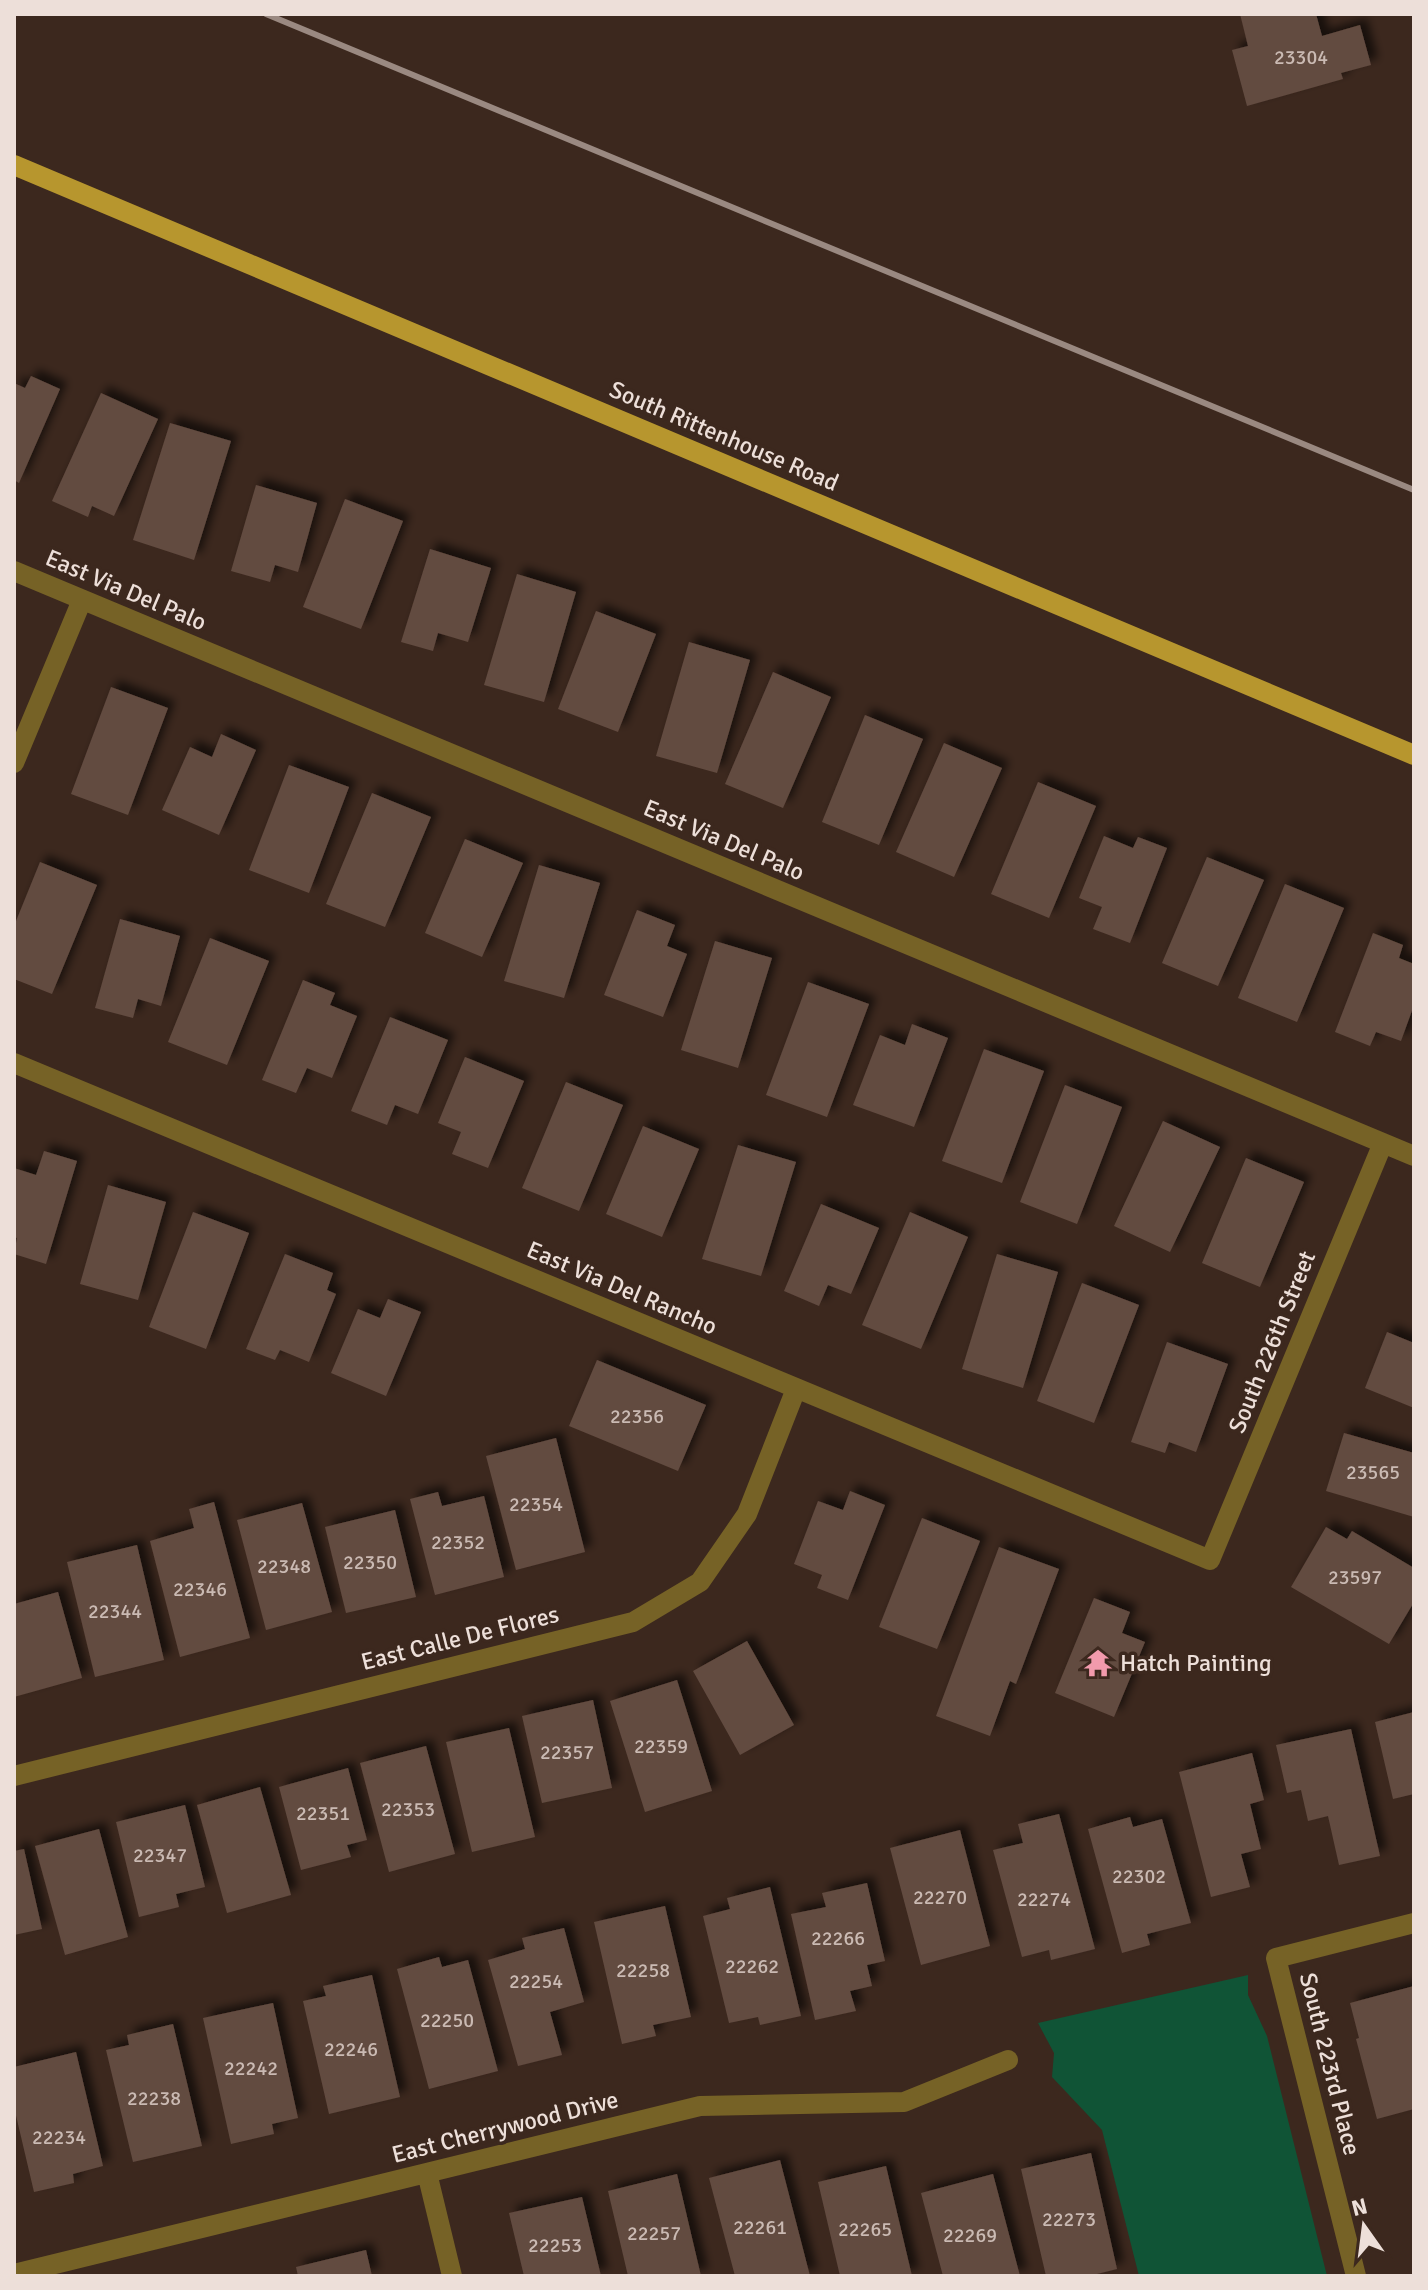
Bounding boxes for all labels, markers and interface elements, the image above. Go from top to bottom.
house number: 23304 [1274,45,1328,70]
street label: South Rittenhouse Road [605,374,843,498]
street label: East Via Del Palo [41,543,211,637]
street label: East Via Del Palo [639,793,809,887]
street label: East Via Del Rancho [522,1234,722,1342]
street label: South 226th Street [1222,1247,1322,1437]
house number: 22356 [610,1404,664,1429]
house number: 23565 [1346,1460,1400,1485]
house number: 22354 [509,1492,563,1517]
house number: 22352 [431,1530,485,1555]
house number: 22350 [343,1550,397,1575]
house number: 22348 [257,1554,311,1579]
house number: 23597 [1328,1565,1382,1590]
house number: 22346 [173,1577,227,1602]
house number: 22344 [88,1599,142,1624]
street label: East Calle De Flores [358,1599,562,1677]
temple icon: Hatch Painting [1083,1648,1113,1678]
place label: Hatch Painting [1120,1648,1272,1678]
house number: 22359 [634,1734,688,1759]
house number: 22357 [540,1740,594,1765]
house number: 22353 [381,1797,435,1822]
house number: 22351 [296,1801,350,1826]
house number: 22347 [133,1843,187,1868]
house number: 22302 [1112,1864,1166,1889]
house number: 22270 [913,1885,967,1910]
house number: 22274 [1017,1887,1071,1912]
house number: 22266 [811,1926,865,1951]
house number: 22262 [725,1954,779,1979]
house number: 22258 [616,1958,670,1983]
house number: 22254 [509,1969,563,1994]
street label: South 223rd Place [1293,1970,1367,2158]
house number: 22250 [420,2008,474,2033]
house number: 22246 [324,2037,378,2062]
house number: 22242 [224,2056,278,2081]
street label: East Cherrywood Drive [389,2084,621,2170]
house number: 22238 [127,2086,181,2111]
house number: 22234 [32,2125,86,2150]
north arrow [1324,2186,1404,2266]
text: N [1349,2192,1370,2222]
house number: 22273 [1042,2207,1096,2232]
house number: 22261 [733,2215,787,2240]
house number: 22265 [838,2217,892,2242]
house number: 22257 [627,2221,681,2246]
house number: 22269 [943,2223,997,2248]
house number: 22253 [528,2233,582,2258]

